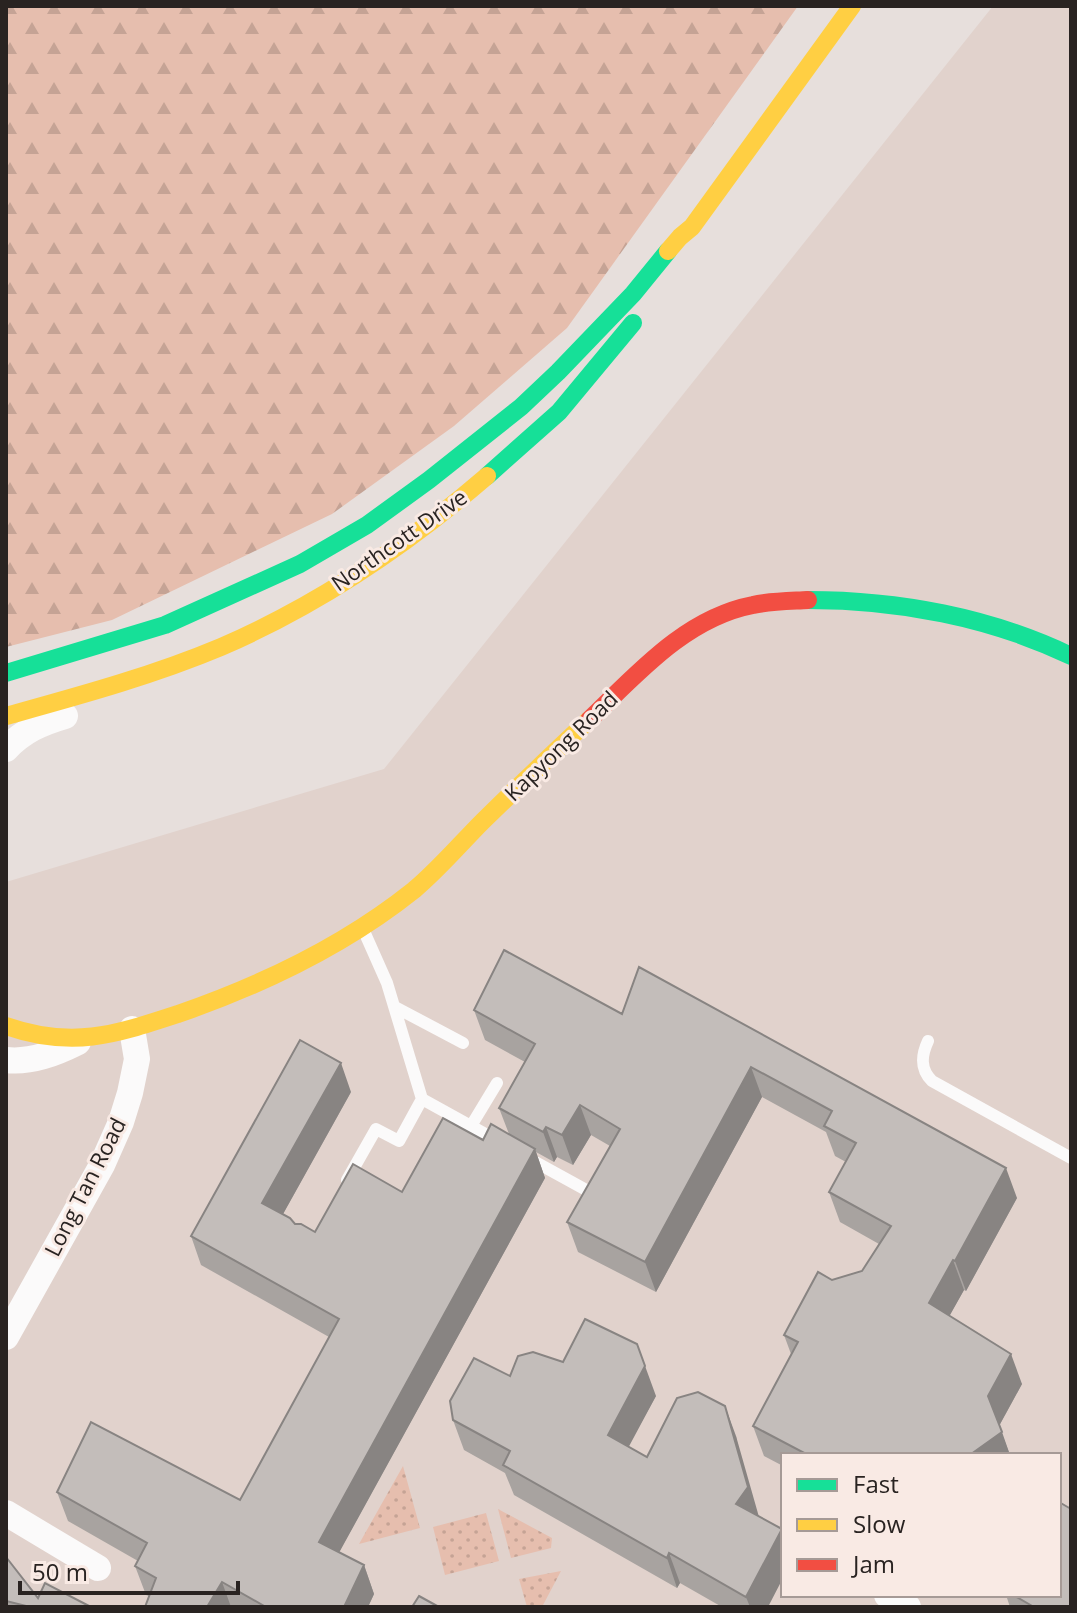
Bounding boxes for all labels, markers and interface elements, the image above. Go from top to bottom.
street label: Northcott Drive [325,481,472,597]
street label: Kapyong Road [497,683,624,807]
street label: Long Tan Road [36,1112,132,1261]
legend [781,1453,1061,1597]
text: Fast [853,1467,899,1500]
text: Slow [853,1507,906,1540]
scale bar [20,1545,238,1595]
text: Jam [851,1547,895,1580]
text: 50 m [32,1555,88,1588]

